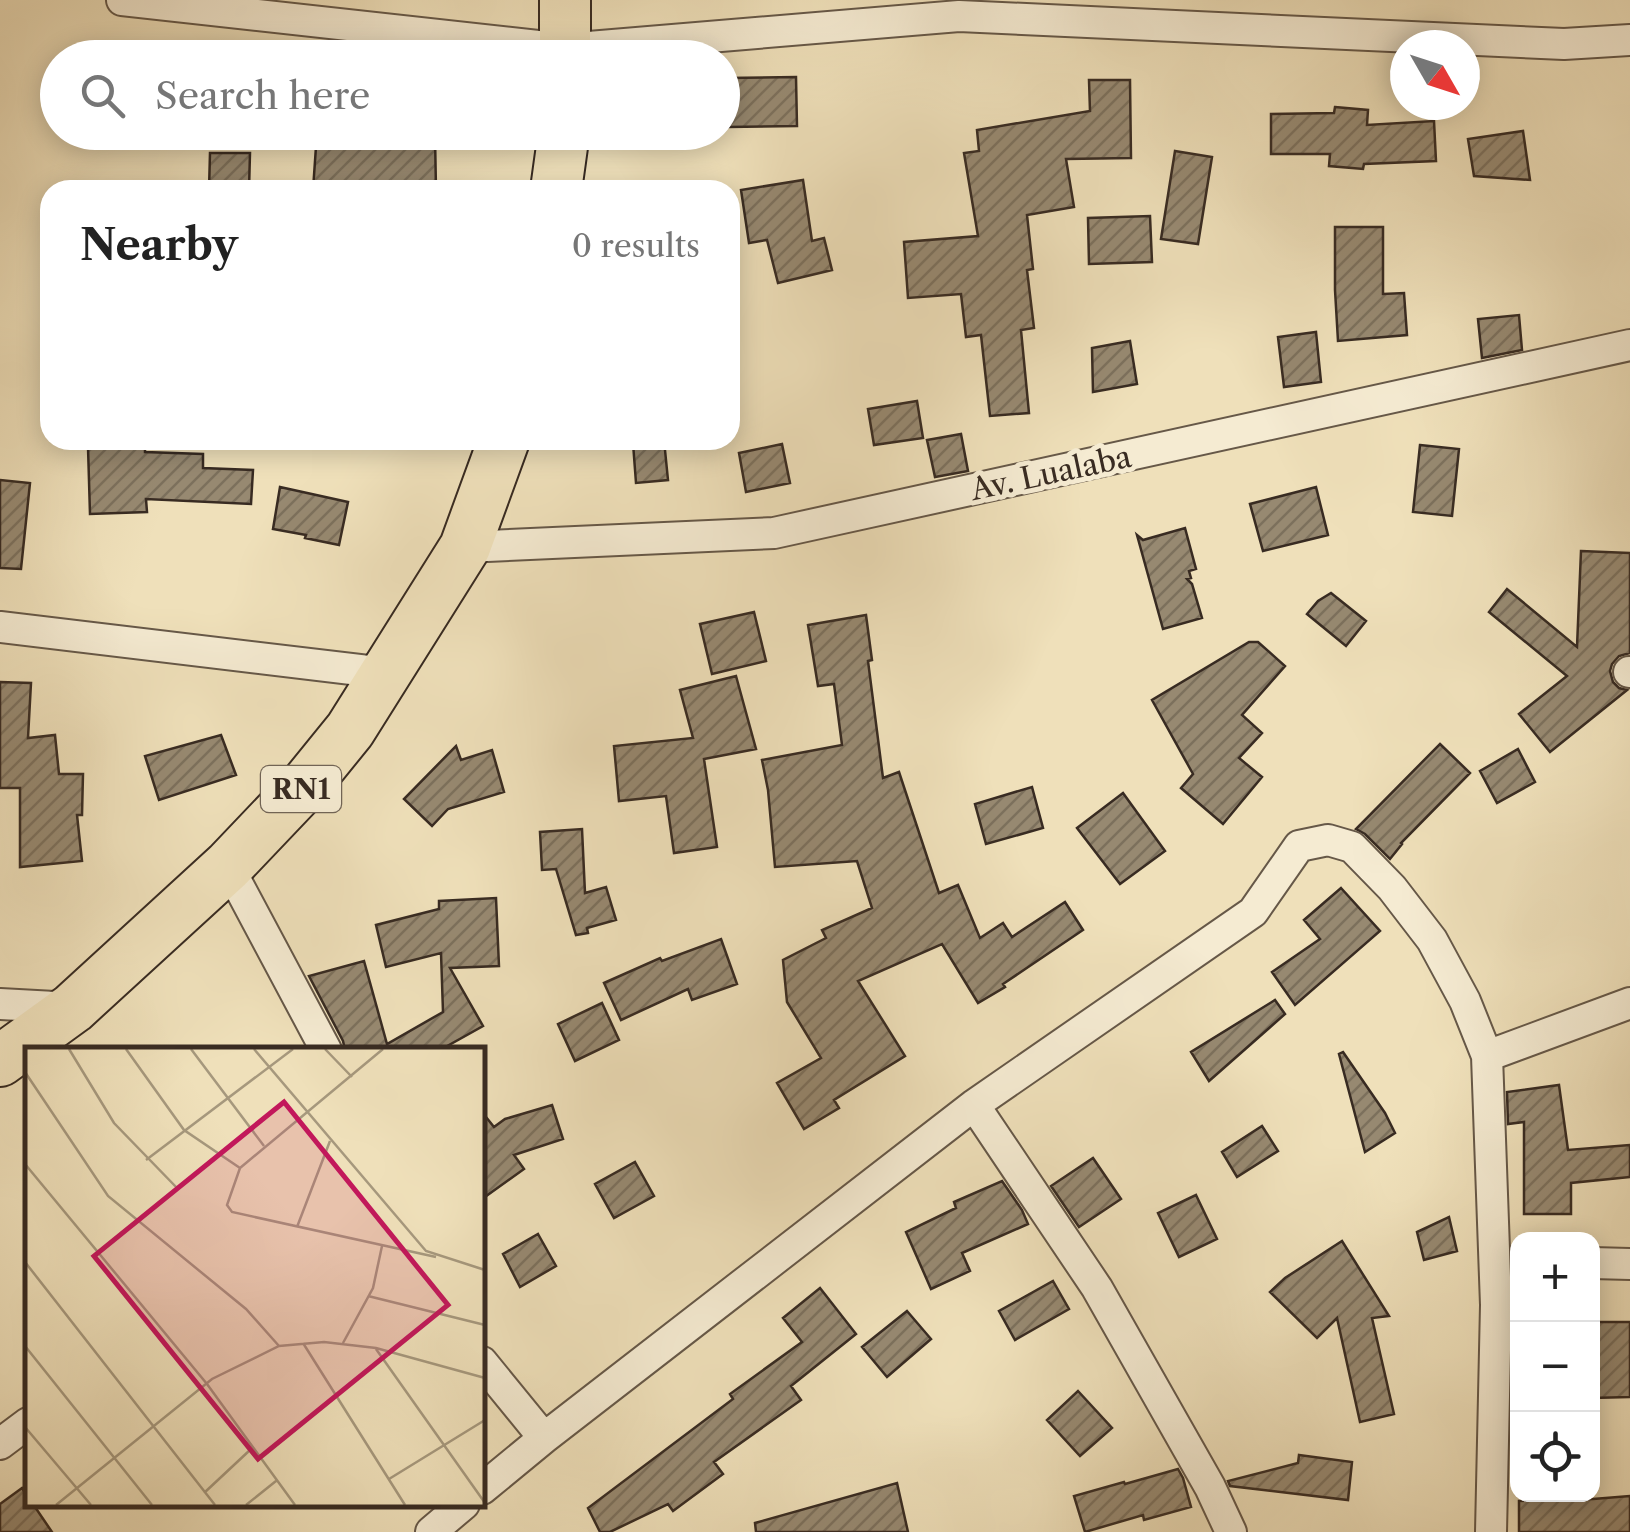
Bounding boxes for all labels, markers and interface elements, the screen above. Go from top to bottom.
north arrow [1390,30,1480,120]
search box [40,40,740,150]
icon: search [75,68,130,123]
text: Search here [155,72,370,119]
text: Nearby [80,219,238,271]
text: 0 results [572,226,700,265]
street label: Av. Lualaba [966,438,1135,508]
road number: RN1 [261,766,341,812]
inset map [25,1047,485,1507]
map controls [1510,1232,1600,1502]
button: + [1510,1232,1600,1322]
button: − [1510,1322,1600,1412]
button: locate [1510,1412,1600,1502]

